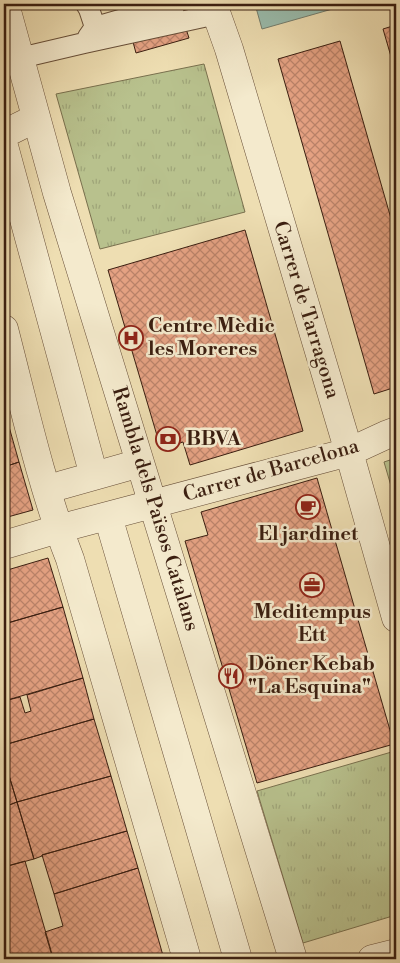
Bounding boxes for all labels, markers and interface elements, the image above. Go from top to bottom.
street label: Carrer de Tarragona [267,218,345,403]
place label: Centre Mèdic les Moreres [148,314,275,362]
hospital icon: Centre Mèdic les Moreres [118,325,144,351]
street label: Rambla dels Països Catalans [106,384,204,634]
bank icon: BBVA [155,426,181,452]
place label: BBVA [186,427,241,452]
street label: Carrer de Barcelona [180,434,363,508]
cafe icon: El jardinet [295,494,321,520]
place label: El jardinet [258,522,359,547]
office icon: Meditempus Ett [299,572,325,598]
place label: Meditempus Ett [253,600,371,648]
place label: Döner Kebab "La Esquina" [248,652,375,700]
restaurant icon: Döner Kebab "La Esquina" [218,663,244,689]

